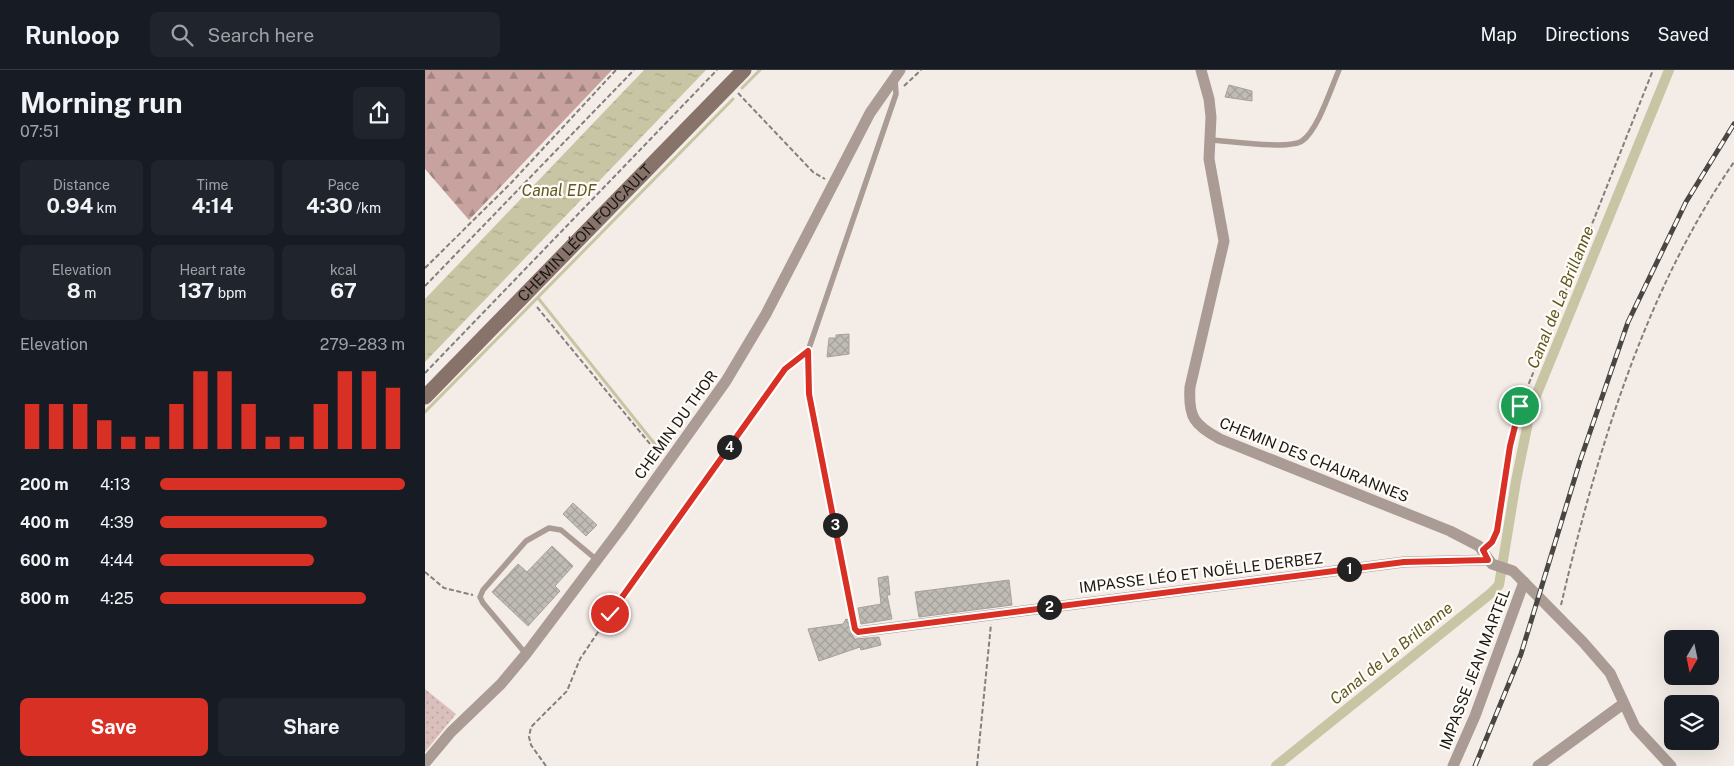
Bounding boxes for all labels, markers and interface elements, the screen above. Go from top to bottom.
search box [150,12,500,57]
text: Runloop [25,21,120,49]
icon: search [168,21,196,49]
text: Search here [208,24,314,46]
text: Map [1480,24,1517,45]
text: Directions [1545,24,1630,45]
text: Saved [1658,24,1709,45]
text: Morning run [20,86,183,119]
button: share [353,87,405,139]
text: 07:51 [20,122,59,141]
street label: CHEMIN LÉON FOUCAULT [514,161,655,305]
text: Distance [53,177,110,193]
text: Time [197,177,228,193]
text: Pace [327,177,360,193]
water label: Canal EDF [522,181,597,200]
text: 0.94 [46,193,93,218]
text: 4:14 [191,193,234,218]
text: 4:30 [306,193,353,218]
text: km [93,200,117,216]
text: /km [353,200,381,216]
water label: Canal de La Brillanne [1523,223,1598,371]
text: Elevation [52,262,111,278]
text: Heart rate [179,262,246,278]
text: kcal [330,262,357,278]
text: 8 [67,278,81,303]
text: 137 [179,278,214,303]
text: 67 [330,278,357,303]
text: m [81,285,96,301]
text: bpm [214,285,246,301]
text: Elevation [20,335,88,354]
text: 279–283 m [320,335,405,354]
street label: CHEMIN DU THOR [631,367,721,482]
pin [1499,385,1541,427]
icon: arrive [1506,392,1534,420]
street label: CHEMIN DES CHAURANNES [1217,414,1411,505]
pin: 4 [717,434,741,460]
text: 4 [725,439,734,455]
text: 200 m [20,475,69,494]
text: 4:13 [100,475,130,494]
pin: 3 [823,512,847,538]
text: 400 m [20,513,69,532]
text: 4:39 [100,513,134,532]
text: 3 [831,517,840,533]
street label: IMPASSE LÉO ET NOËLLE DERBEZ [1078,548,1324,596]
text: 600 m [20,551,69,570]
text: 4:44 [100,551,134,570]
pin: 1 [1337,556,1361,582]
text: 1 [1347,561,1353,577]
street label: IMPASSE JEAN MARTEL [1436,586,1513,752]
text: 800 m [20,589,69,608]
text: 4:25 [100,589,134,608]
pin [589,593,631,635]
pin: 2 [1037,594,1061,620]
water label: Canal de La Brillanne [1326,598,1457,709]
text: 2 [1045,599,1054,615]
icon: check [596,600,624,628]
north arrow [1664,630,1719,685]
map controls [1664,630,1719,750]
button: layers [1664,695,1719,750]
button: Save [20,698,208,756]
button: Share [218,698,405,756]

